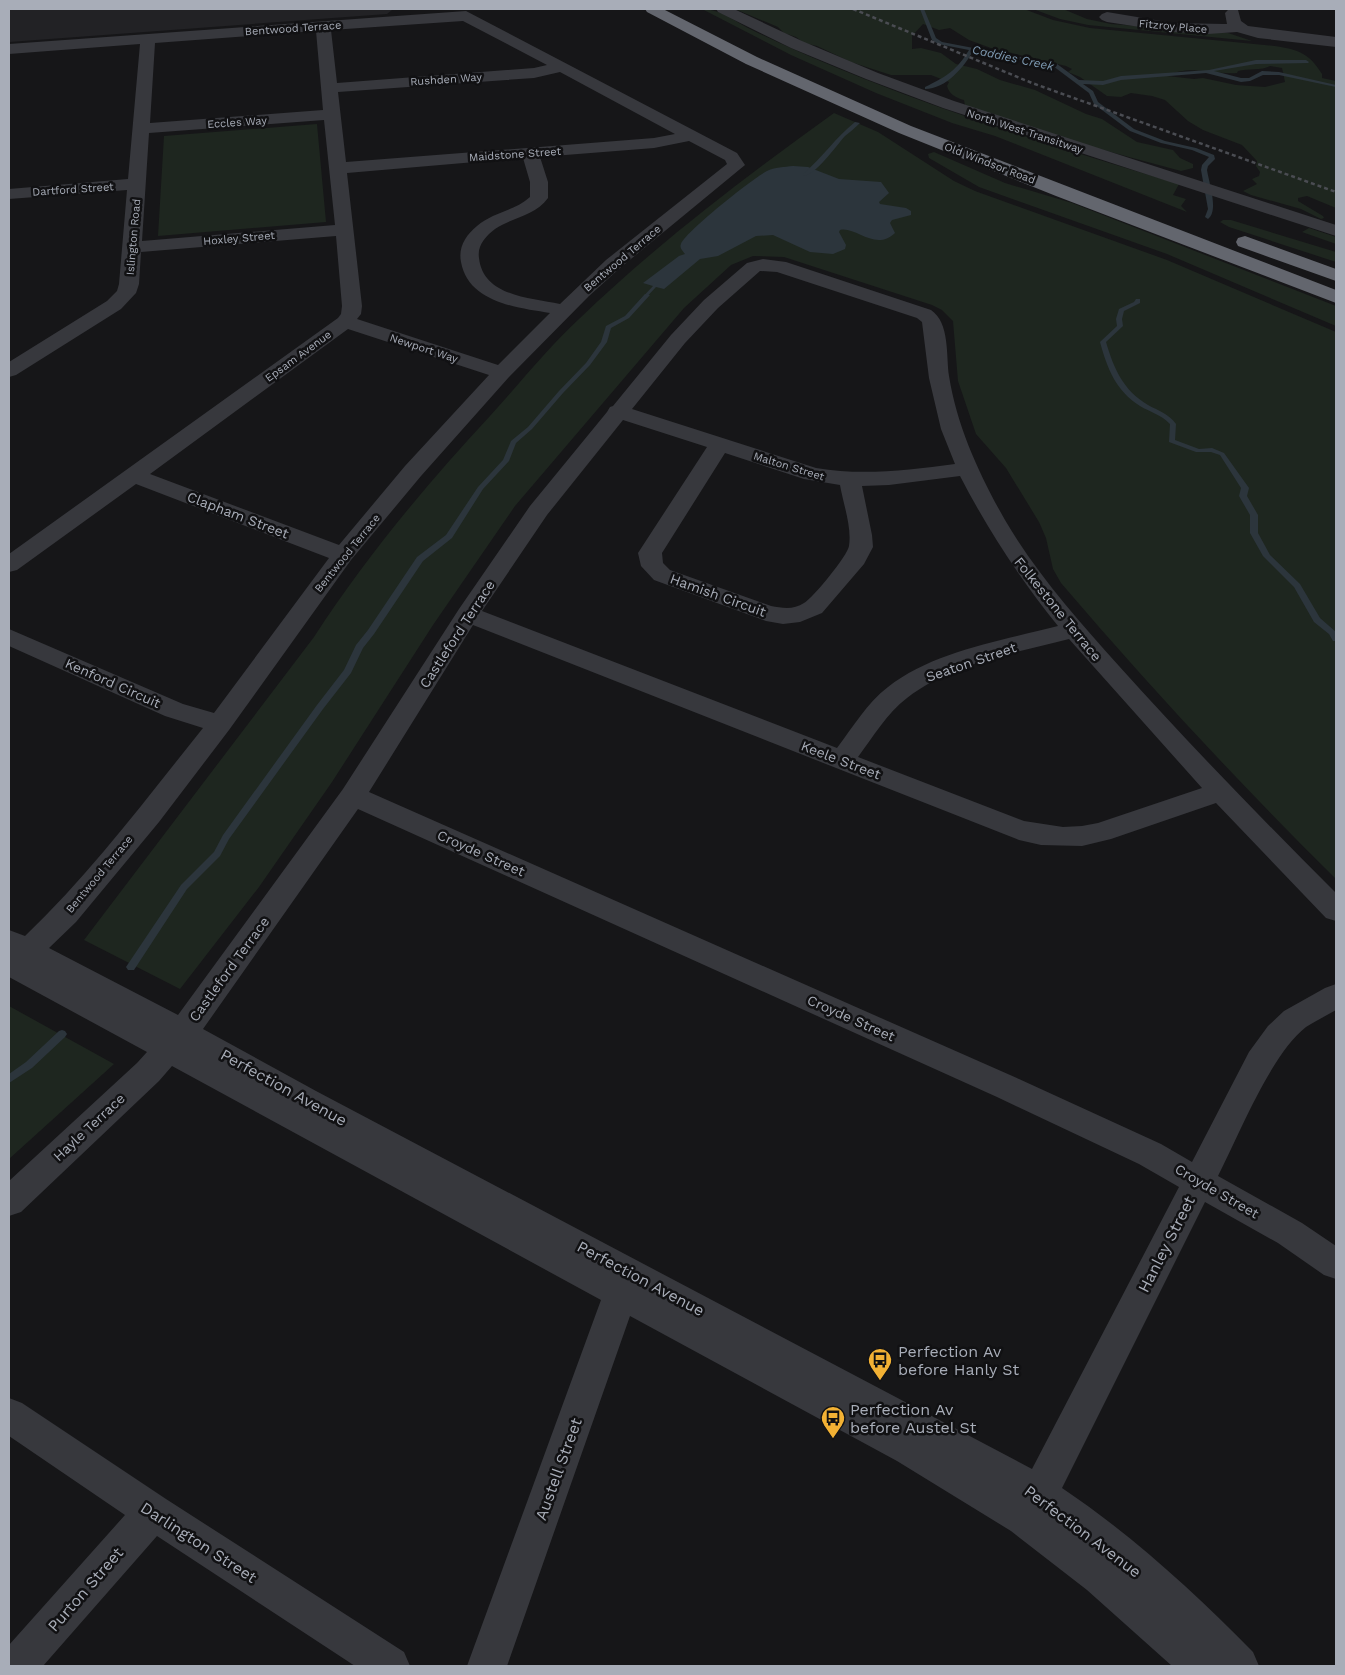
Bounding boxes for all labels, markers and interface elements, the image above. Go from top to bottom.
street label: Fitzroy Place [1138,17,1208,36]
street label: Bentwood Terrace [244,19,342,38]
water label: Caddies Creek [971,43,1056,74]
street label: Rushden Way [410,70,483,88]
street label: North West Transitway [965,107,1085,156]
street label: Eccles Way [207,114,268,131]
street label: Old Windsor Road [942,140,1037,187]
street label: Maidstone Street [468,145,562,164]
street label: Dartford Street [32,180,115,199]
street label: Islington Road [124,198,143,276]
street label: Bentwood Terrace [581,222,664,294]
street label: Hoxley Street [203,229,276,248]
street label: Epsam Avenue [263,328,334,385]
street label: Newport Way [388,331,460,366]
street label: Malton Street [752,450,826,484]
street label: Clapham Street [185,488,291,542]
street label: Bentwood Terrace [312,512,383,595]
street label: Folkestone Terrace [1011,554,1105,664]
street label: Hamish Circuit [668,570,768,620]
street label: Castleford Terrace [416,577,498,691]
street label: Seaton Street [924,639,1018,685]
street label: Kenford Circuit [63,655,163,711]
street label: Keele Street [799,737,883,783]
street label: Croyde Street [435,827,527,880]
street label: Bentwood Terrace [63,833,135,916]
street label: Castleford Terrace [186,914,272,1024]
street label: Croyde Street [805,992,897,1045]
street label: Perfection Avenue [217,1045,350,1130]
street label: Hayle Terrace [50,1090,128,1164]
street label: Croyde Street [1172,1161,1262,1222]
street label: Hanley Street [1134,1193,1199,1296]
street label: Perfection Avenue [574,1237,708,1320]
place label: Perfection Av before Hanly St [898,1342,1019,1379]
bus stop icon: Perfection Av before Hanly St [867,1347,893,1381]
place label: Perfection Av before Austel St [850,1400,977,1437]
bus stop icon: Perfection Av before Austel St [820,1405,846,1439]
street label: Austell Street [531,1415,586,1523]
street label: Perfection Avenue [1020,1481,1145,1582]
street label: Darlington Street [137,1498,261,1587]
street label: Purton Street [44,1543,127,1635]

